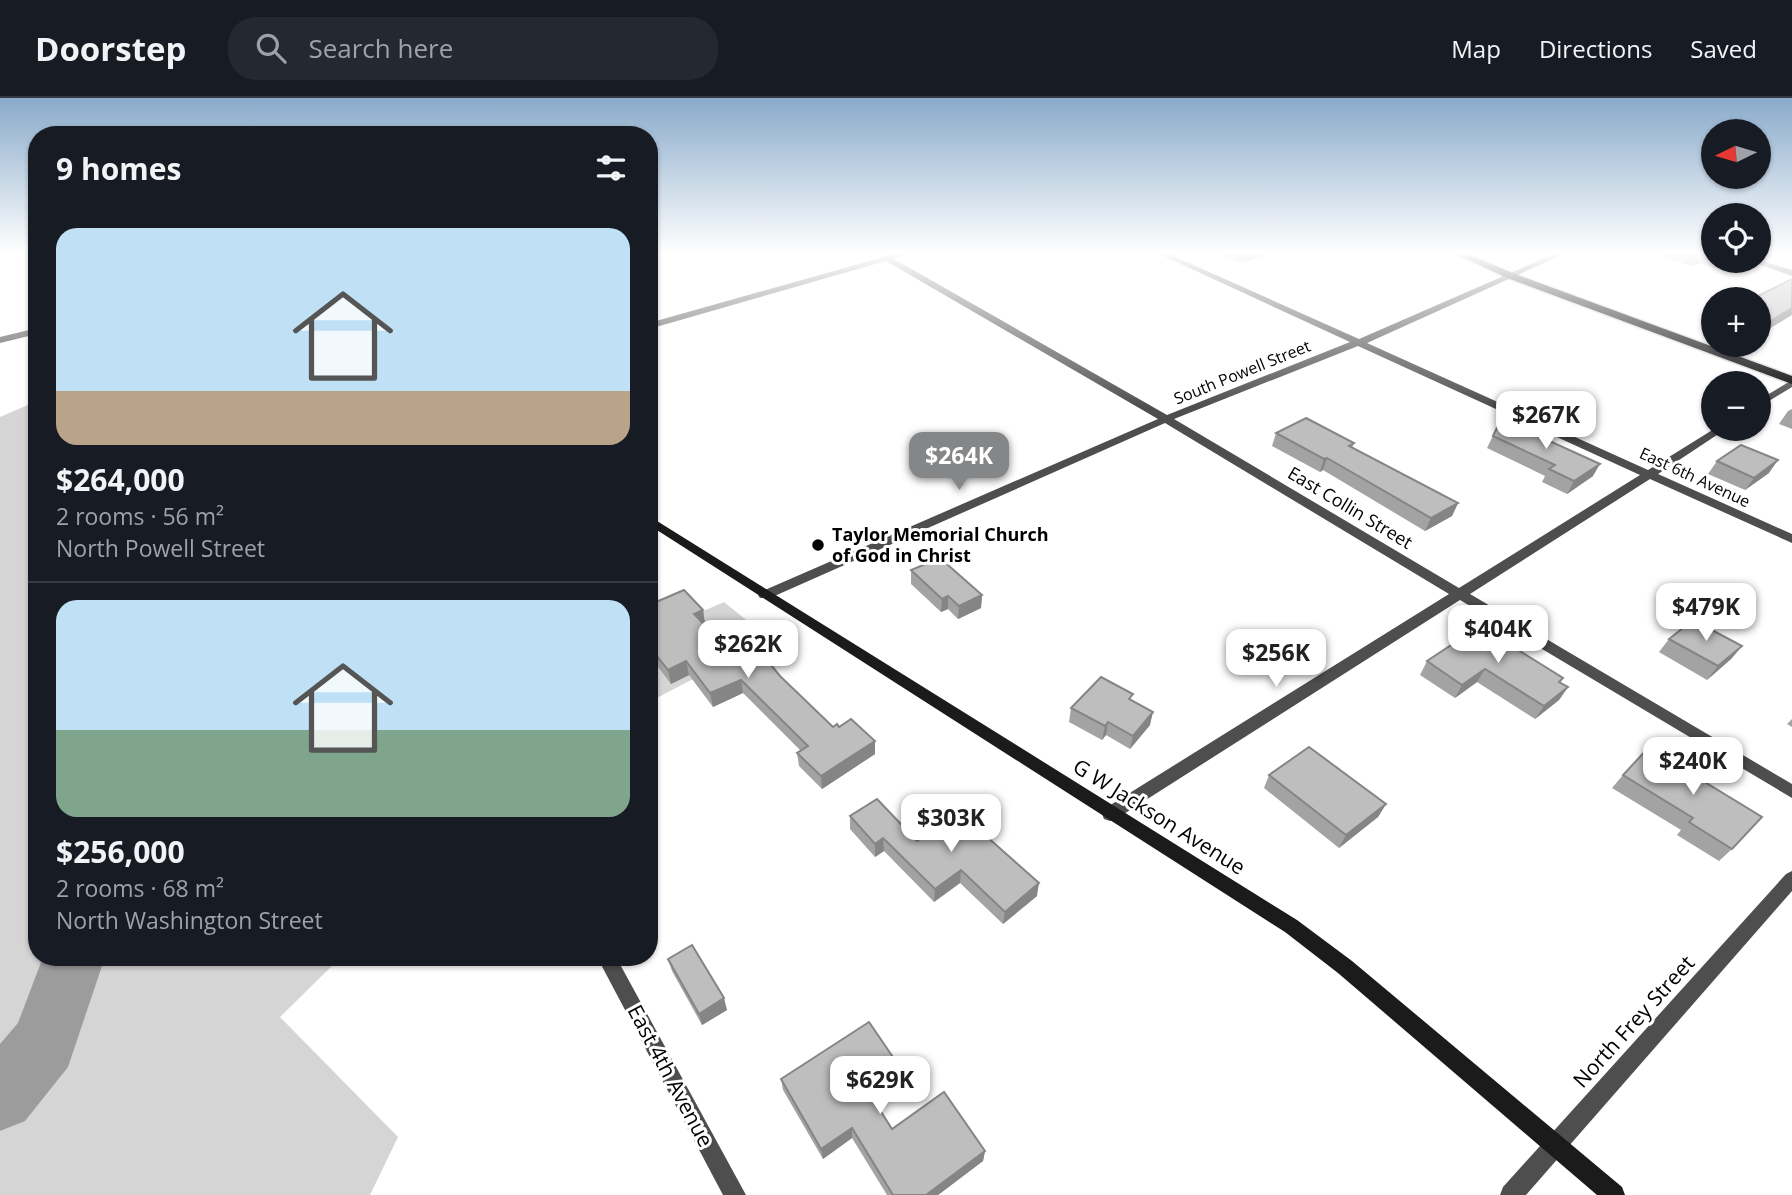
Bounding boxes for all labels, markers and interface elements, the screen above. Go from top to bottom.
search box [228,17,718,80]
text: Doorstep [35,26,186,71]
icon: search [252,29,290,67]
text: Search here [308,30,453,66]
text: Map [1451,32,1501,65]
text: Directions [1539,32,1652,65]
text: Saved [1690,32,1757,65]
north arrow [1701,119,1771,189]
map controls [1701,119,1771,441]
text: 9 homes [56,148,181,189]
icon: filters [592,149,630,187]
button: locate [1701,203,1771,273]
icon: home [280,273,406,399]
button: + [1701,287,1771,357]
street label: South Powell Street [1170,334,1314,409]
button: − [1701,371,1771,441]
pin: $267K [1497,392,1595,451]
text: $267K [1512,398,1580,430]
pin: $264K [910,432,1008,492]
text: $264K [925,439,993,471]
street label: East 6th Avenue [1636,442,1754,512]
text: $264,000 [56,459,185,500]
street label: East Collin Street [1284,460,1417,554]
text: 2 rooms · 56 m² [56,500,224,532]
place label: Taylor Memorial Church of God in Christ [832,522,1049,567]
text: North Powell Street [56,532,265,564]
marker: Taylor Memorial Church of God in Christ [810,537,826,553]
pin: $479K [1657,584,1755,643]
text: $479K [1672,590,1740,622]
pin: $404K [1449,606,1547,665]
text: $404K [1464,612,1532,644]
pin: $262K [699,620,797,680]
text: $262K [714,627,782,659]
pin: $256K [1227,630,1325,689]
text: $256K [1242,636,1310,668]
icon: home [280,645,406,771]
pin: $240K [1644,738,1742,797]
text: $240K [1659,744,1727,776]
street label: G W Jackson Avenue [1068,752,1251,881]
pin: $303K [902,794,1000,854]
text: $303K [917,801,985,833]
text: $256,000 [56,831,185,872]
text: 2 rooms · 68 m² [56,872,224,904]
text: North Washington Street [56,904,323,936]
street label: North Frey Street [1566,949,1700,1093]
street label: East 4th Avenue [622,1000,720,1152]
pin: $629K [831,1056,929,1116]
text: $629K [846,1063,914,1095]

